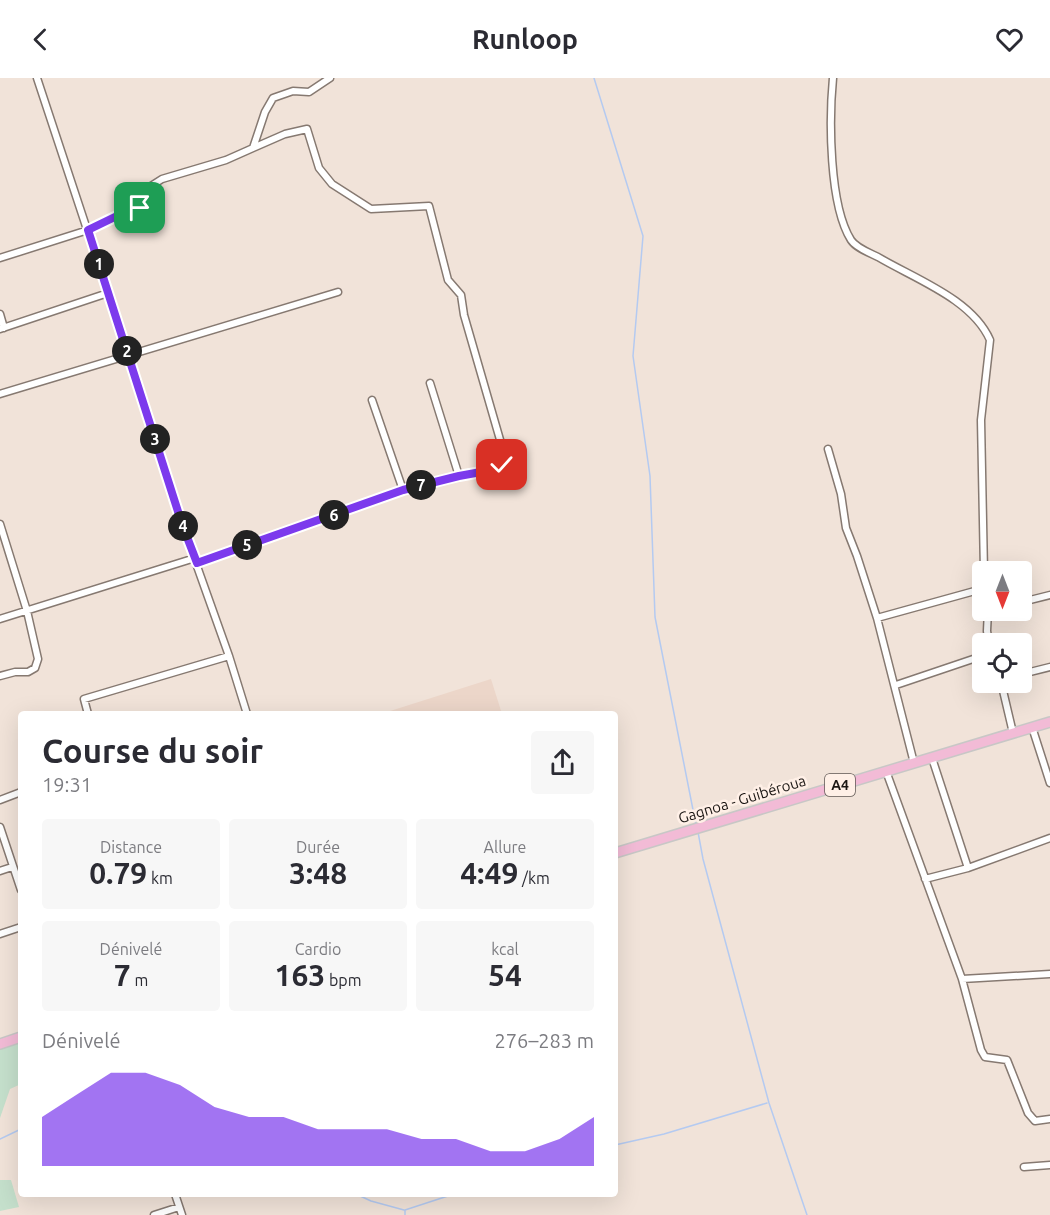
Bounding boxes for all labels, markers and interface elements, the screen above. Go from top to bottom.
icon: back [24,23,57,56]
icon: heart [993,23,1026,56]
text: Runloop [472,24,578,54]
pin [114,182,165,233]
icon: arrive [123,191,156,224]
pin: 1 [84,249,114,279]
text: 1 [94,255,104,273]
pin: 2 [112,336,142,366]
text: 2 [122,342,132,360]
pin: 3 [140,424,170,454]
text: 3 [150,430,160,448]
pin [476,439,527,490]
icon: check [485,448,518,481]
pin: 7 [406,470,436,500]
text: 7 [416,476,426,494]
pin: 6 [319,500,349,530]
text: 6 [329,506,339,524]
pin: 4 [168,511,198,541]
text: 4 [178,517,188,535]
pin: 5 [232,530,262,560]
text: 5 [242,536,252,554]
north arrow [972,561,1032,621]
map controls [972,561,1032,693]
button: locate [972,633,1032,693]
button: share [531,731,594,794]
text: Course du soir [42,732,263,769]
street label: Gagnoa - Guibéroua [676,772,808,826]
text: 19:31 [42,773,92,796]
road number: A4 [825,774,855,796]
text: Distance [100,838,162,856]
text: Durée [296,838,340,856]
text: Allure [484,838,526,856]
text: 0.79 [89,856,147,890]
text: 3:48 [289,856,347,890]
text: 4:49 [460,856,518,890]
text: km [147,869,173,887]
text: /km [518,869,550,887]
text: Dénivelé [100,940,162,958]
text: Cardio [295,940,341,958]
text: kcal [491,940,519,958]
text: 7 [114,958,131,992]
text: 163 [275,958,325,992]
text: 54 [488,958,522,992]
text: m [131,971,148,989]
text: bpm [325,971,361,989]
text: Dénivelé [42,1029,120,1052]
text: 276–283 m [495,1029,594,1052]

